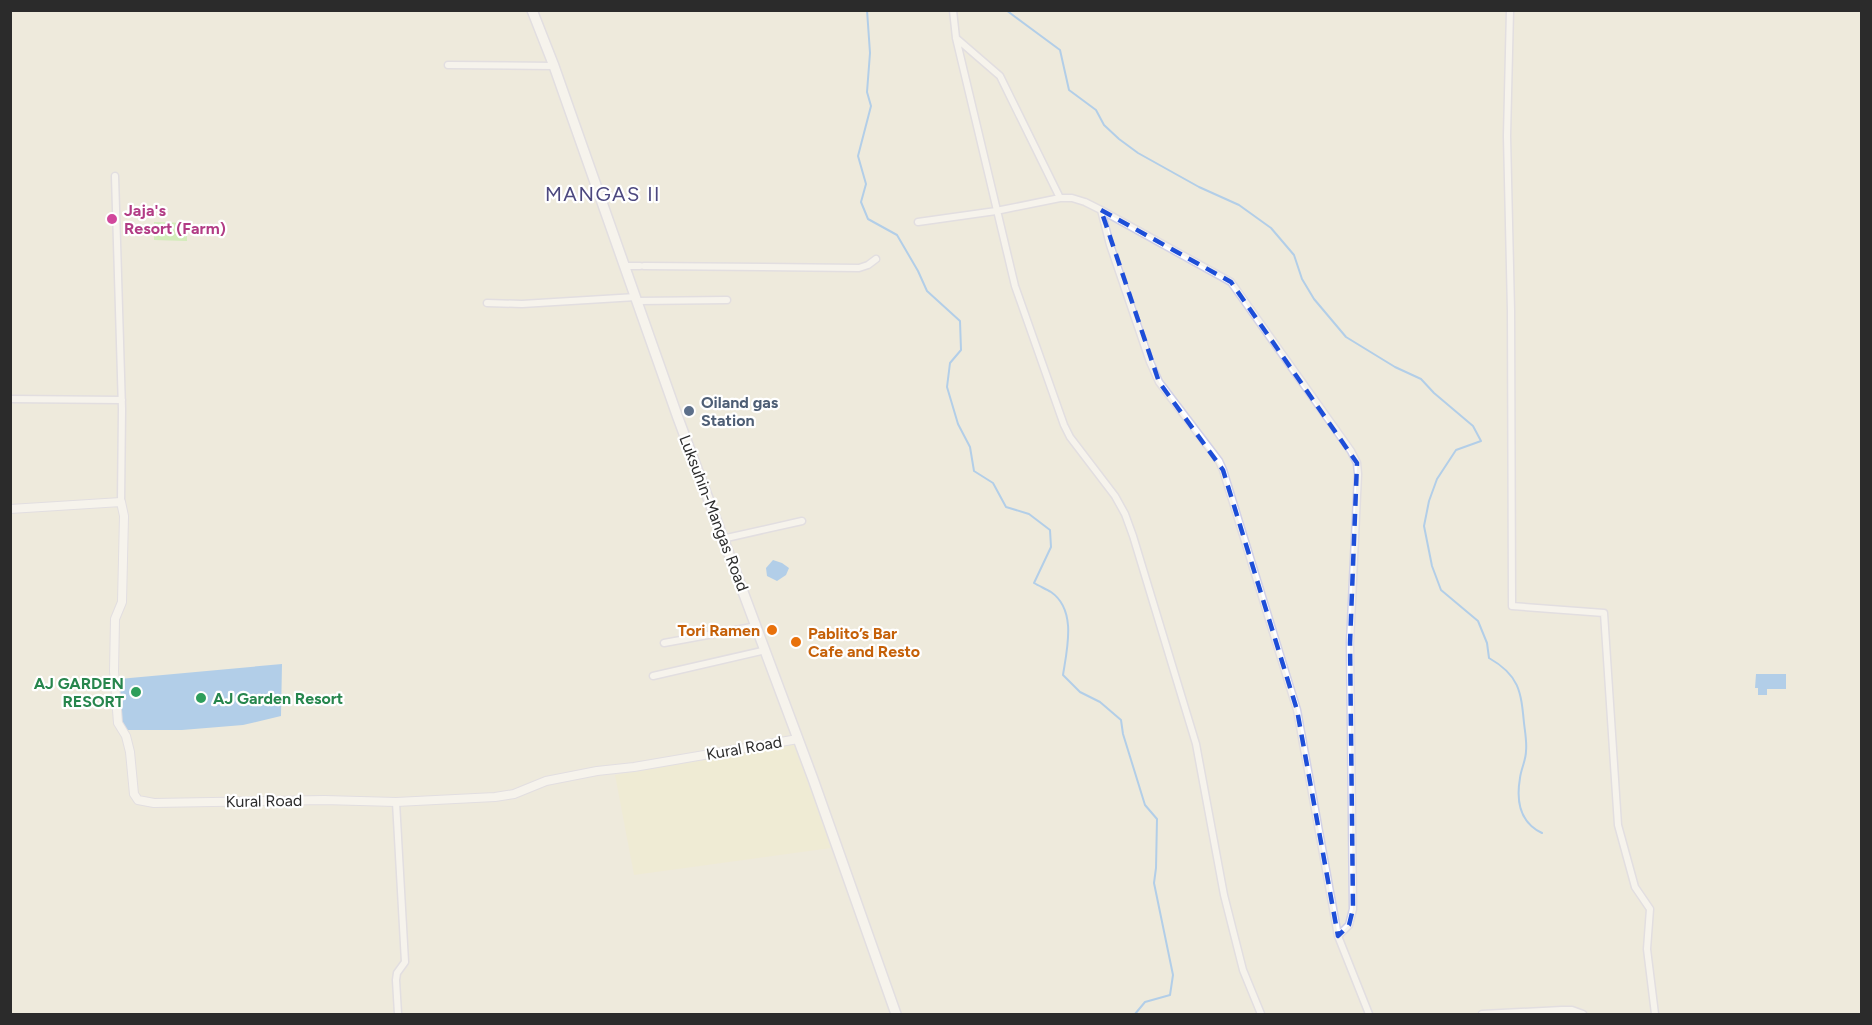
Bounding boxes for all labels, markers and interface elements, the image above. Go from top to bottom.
district label: MANGAS II [545,182,661,206]
place label: Jaja's Resort (Farm) [124,201,226,238]
marker: Jaja's Resort (Farm) [105,212,119,226]
place label: Oiland gas Station [701,393,779,430]
marker: Oiland gas Station [682,404,696,418]
street label: Luksuhin-Mangas Road [675,432,753,594]
place label: Tori Ramen [678,621,760,640]
marker: Tori Ramen [765,623,779,637]
place label: Pablito’s Bar Cafe and Resto [808,624,920,661]
marker: Pablito’s Bar Cafe and Resto [789,635,803,649]
place label: AJ GARDEN RESORT [34,674,125,711]
marker: AJ GARDEN RESORT [129,685,143,699]
place label: AJ Garden Resort [213,689,343,708]
marker: AJ Garden Resort [194,691,208,705]
street label: Kural Road [705,732,783,764]
street label: Kural Road [226,791,302,811]

